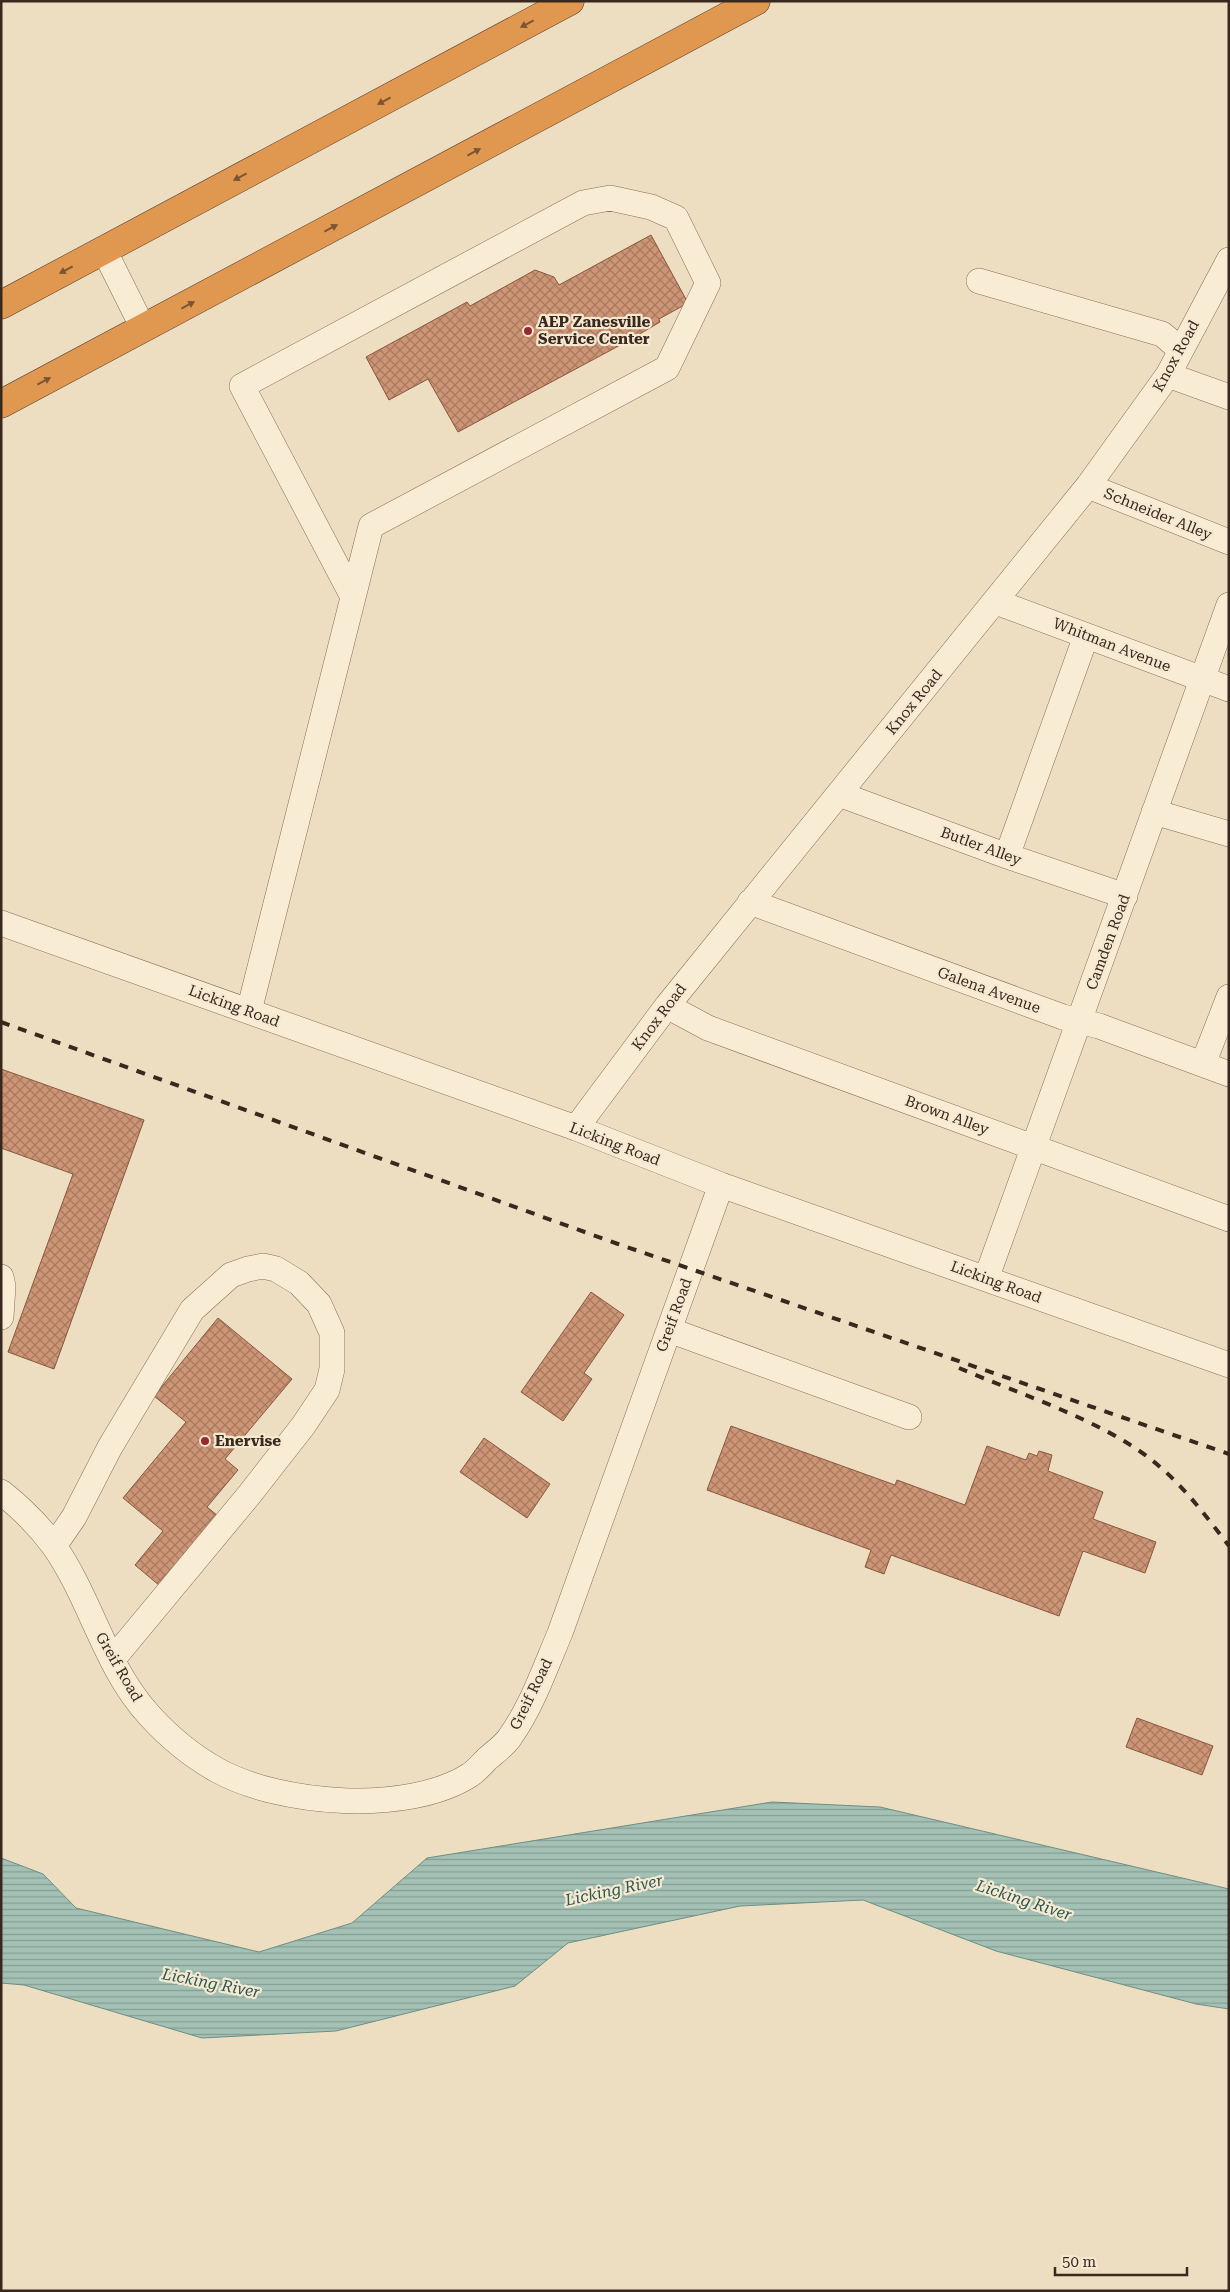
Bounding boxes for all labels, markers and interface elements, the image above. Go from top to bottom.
one-way arrow [520,20,534,28]
one-way arrow [377,97,391,105]
one-way arrow [467,148,482,156]
one-way arrow [233,173,248,181]
one-way arrow [324,224,338,232]
one-way arrow [59,266,74,274]
one-way arrow [180,301,195,309]
place label: AEP Zanesville Service Center [538,313,650,348]
street label: Knox Road [1149,317,1203,395]
marker: AEP Zanesville Service Center [522,325,534,337]
one-way arrow [37,377,52,385]
street label: Schneider Alley [1101,484,1215,544]
street label: Whitman Avenue [1051,614,1173,676]
street label: Knox Road [882,665,946,738]
street label: Butler Alley [938,823,1024,869]
street label: Camden Road [1082,891,1134,992]
street label: Galena Avenue [935,963,1043,1017]
street label: Knox Road [628,980,690,1054]
street label: Licking Road [186,981,282,1031]
street label: Brown Alley [903,1092,991,1139]
street label: Licking Road [567,1118,663,1170]
street label: Licking Road [948,1257,1044,1307]
street label: Greif Road [652,1275,696,1354]
place label: Enervise [215,1432,281,1450]
marker: Enervise [199,1435,211,1447]
street label: Greif Road [92,1629,146,1705]
street label: Greif Road [506,1655,556,1733]
water label: Licking River [562,1870,665,1910]
water label: Licking River [973,1875,1074,1924]
water label: Licking River [159,1964,262,2002]
scale bar [1055,2244,1188,2276]
text: 50 m [1062,2253,1097,2271]

